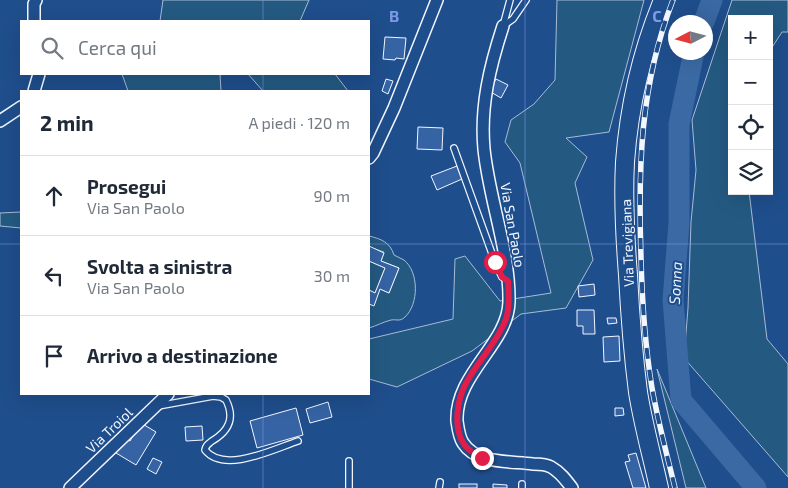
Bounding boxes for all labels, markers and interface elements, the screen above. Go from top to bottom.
text: B [389,6,399,25]
text: C [652,6,662,25]
north arrow [668,15,713,60]
map controls [728,15,773,195]
button: + [728,15,773,60]
search box [20,20,370,75]
icon: search [38,34,66,62]
text: Cerca qui [78,36,157,59]
button: − [728,60,773,105]
button: locate [728,105,773,150]
text: 2 min [40,110,94,135]
text: A piedi · 120 m [248,113,350,132]
button: layers [728,150,773,195]
text: Prosegui [87,175,166,198]
street label: Via San Paolo [497,181,529,269]
icon: ahead [40,182,68,210]
text: 90 m [314,186,350,205]
text: Via San Paolo [87,198,185,217]
street label: Via Trevigiana [617,199,637,287]
route start [484,251,507,274]
text: Svolta a sinistra [87,255,232,278]
water label: Sonna [665,261,685,305]
icon: left [40,262,68,290]
text: 30 m [314,266,350,285]
text: Via San Paolo [87,278,185,297]
icon: arrive [40,342,68,370]
text: Arrivo a destinazione [87,344,278,367]
street label: Via Troiol [82,403,136,456]
route end [471,447,494,470]

